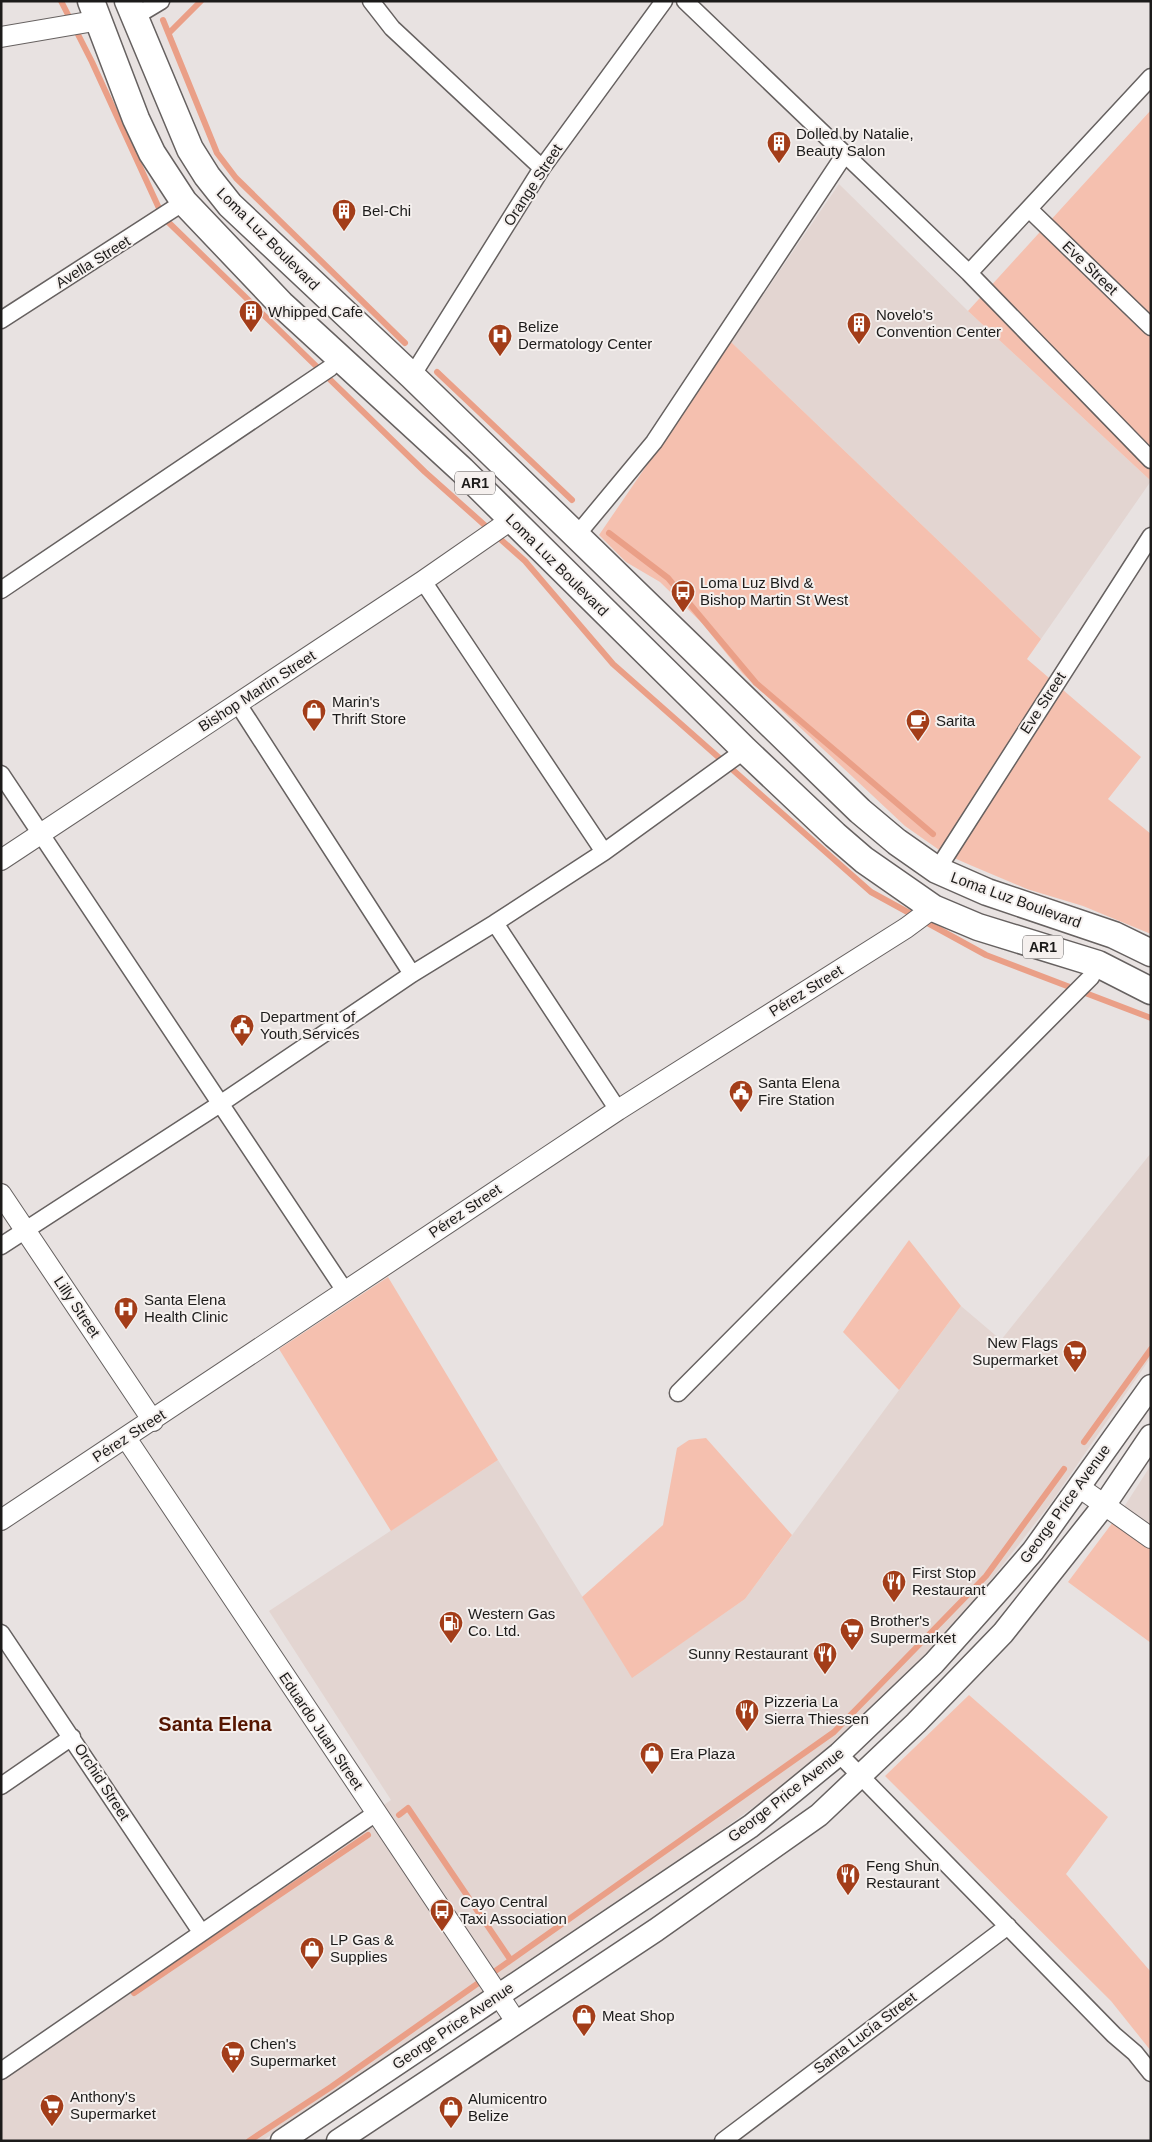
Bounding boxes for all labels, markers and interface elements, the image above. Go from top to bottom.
place label: Dolled by Natalie, Beauty Salon [796,125,914,159]
building icon: Dolled by Natalie, Beauty Salon [766,130,792,164]
street label: Orange Street [500,140,566,229]
street label: Loma Luz Boulevard [214,184,323,293]
building icon: Bel-Chi [331,198,357,232]
place label: Bel-Chi [362,202,411,219]
street label: Avella Street [52,231,134,291]
street label: Eve Street [1059,237,1122,299]
building icon: Whipped Cafe [238,299,264,333]
place label: Whipped Cafe [268,303,363,320]
place label: Novelo's Convention Center [876,306,1001,340]
building icon: Novelo's Convention Center [846,311,872,345]
place label: Belize Dermatology Center [518,318,652,352]
hospital icon: Belize Dermatology Center [487,323,513,357]
road number: AR1 [455,472,495,494]
street label: Loma Luz Boulevard [503,510,612,619]
place label: Loma Luz Blvd & Bishop Martin St West [700,574,849,608]
bus stop icon: Loma Luz Blvd & Bishop Martin St West [670,579,696,613]
street label: Bishop Martin Street [195,646,319,735]
street label: Eve Street [1016,668,1069,737]
place label: Marin's Thrift Store [332,693,406,727]
shop icon: Marin's Thrift Store [301,698,327,732]
cafe icon: Sarita [905,708,931,742]
place label: Sarita [936,712,976,729]
street label: Loma Luz Boulevard [949,868,1084,931]
road number: AR1 [1023,936,1063,959]
street label: Pérez Street [766,961,846,1020]
place label: Department of Youth Services [260,1008,360,1042]
public building icon: Department of Youth Services [229,1013,255,1047]
place label: Santa Elena Fire Station [758,1074,840,1108]
public building icon: Santa Elena Fire Station [728,1079,754,1113]
street label: Pérez Street [425,1180,505,1241]
street label: Lilly Street [51,1273,105,1341]
place label: Santa Elena Health Clinic [144,1291,229,1325]
hospital icon: Santa Elena Health Clinic [113,1296,139,1330]
place label: New Flags Supermarket [972,1334,1059,1368]
supermarket icon: New Flags Supermarket [1062,1339,1088,1373]
street label: Pérez Street [89,1405,169,1465]
street label: George Price Avenue [1016,1441,1113,1566]
place label: First Stop Restaurant [912,1564,986,1598]
restaurant icon: First Stop Restaurant [881,1569,907,1603]
place label: Western Gas Co. Ltd. [468,1605,555,1639]
fuel station icon: Western Gas Co. Ltd. [438,1610,464,1644]
place label: Brother's Supermarket [870,1612,957,1646]
supermarket icon: Brother's Supermarket [839,1617,865,1651]
restaurant icon: Sunny Restaurant [812,1641,838,1675]
place label: Sunny Restaurant [688,1645,809,1662]
street label: Eduardo Juan Street [276,1669,367,1793]
place label: Pizzeria La Sierra Thiessen [764,1693,869,1727]
restaurant icon: Pizzeria La Sierra Thiessen [734,1698,760,1732]
district label: Santa Elena [158,1713,273,1735]
street label: Orchid Street [71,1740,134,1824]
shop icon: Era Plaza [639,1741,665,1775]
street label: George Price Avenue [724,1744,847,1845]
place label: Era Plaza [670,1745,736,1762]
place label: Feng Shun Restaurant [866,1857,940,1891]
restaurant icon: Feng Shun Restaurant [835,1862,861,1896]
place label: Cayo Central Taxi Association [460,1893,567,1927]
bus stop icon: Cayo Central Taxi Association [429,1898,455,1932]
place label: LP Gas & Supplies [330,1931,394,1965]
shop icon: LP Gas & Supplies [299,1936,325,1970]
street label: George Price Avenue [389,1979,516,2072]
street label: Santa Lucía Street [810,1988,920,2077]
shop icon: Meat Shop [571,2003,597,2037]
place label: Meat Shop [602,2007,675,2024]
place label: Chen's Supermarket [250,2035,337,2069]
supermarket icon: Chen's Supermarket [220,2040,246,2074]
place label: Anthony's Supermarket [70,2088,157,2122]
place label: Alumicentro Belize [468,2090,547,2124]
supermarket icon: Anthony's Supermarket [39,2093,65,2127]
shop icon: Alumicentro Belize [438,2095,464,2129]

